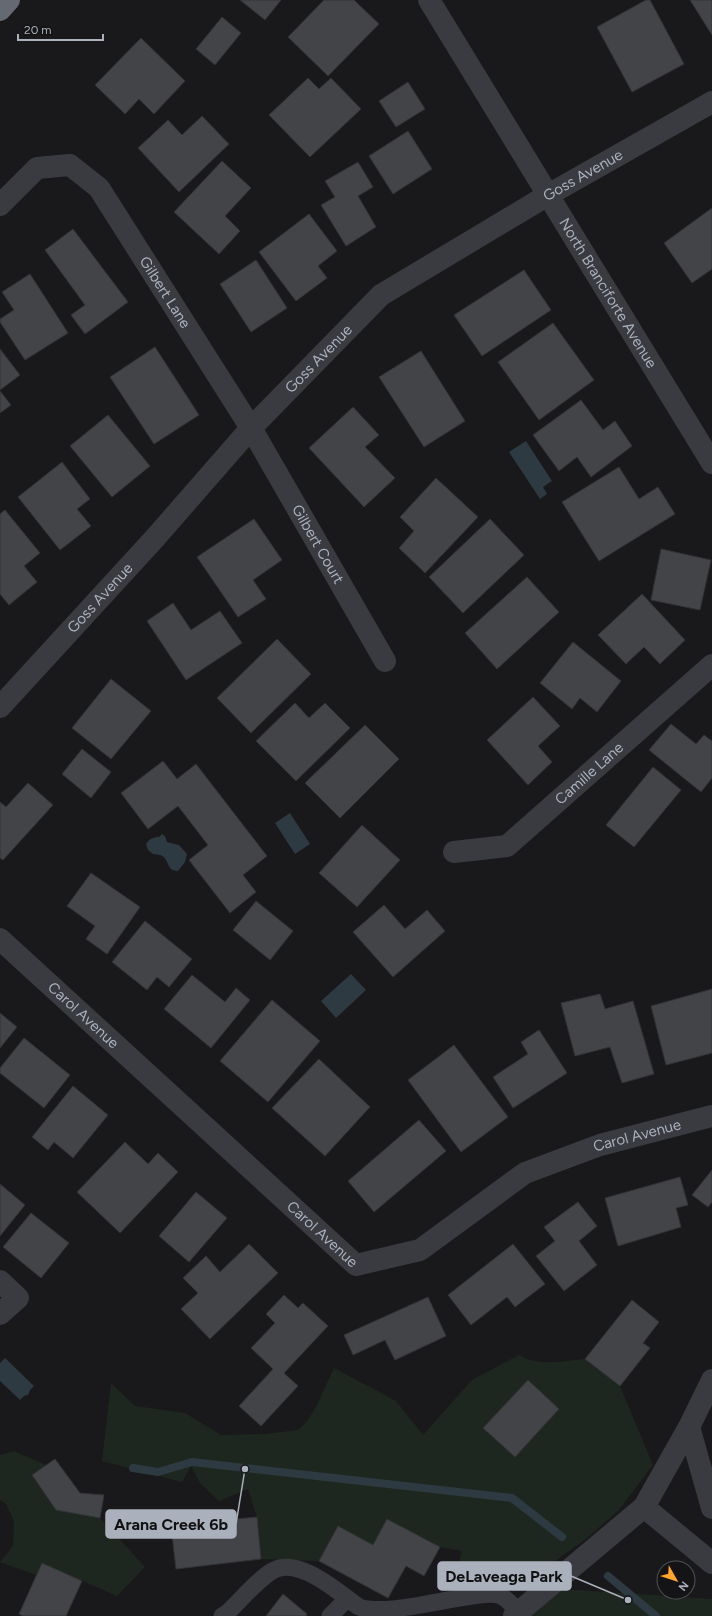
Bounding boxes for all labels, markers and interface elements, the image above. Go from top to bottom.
scale bar [18,16,103,42]
text: 20 m [24,23,52,37]
street label: Goss Avenue [540,146,626,205]
street label: North Branciforte Avenue [555,215,661,371]
street label: Gilbert Lane [136,253,195,332]
street label: Goss Avenue [281,321,356,397]
street label: Gilbert Court [288,501,348,587]
street label: Goss Avenue [63,559,137,637]
street label: Camille Lane [551,738,627,808]
street label: Carol Avenue [44,978,123,1052]
street label: Carol Avenue [591,1115,683,1156]
street label: Carol Avenue [283,1197,362,1271]
callout: Arana Creek 6b [106,1510,236,1538]
text: Arana Creek 6b [114,1515,228,1534]
north arrow [656,1560,696,1600]
callout: DeLaveaga Park [438,1562,571,1590]
text: DeLaveaga Park [445,1567,563,1586]
text: N [676,1579,691,1593]

